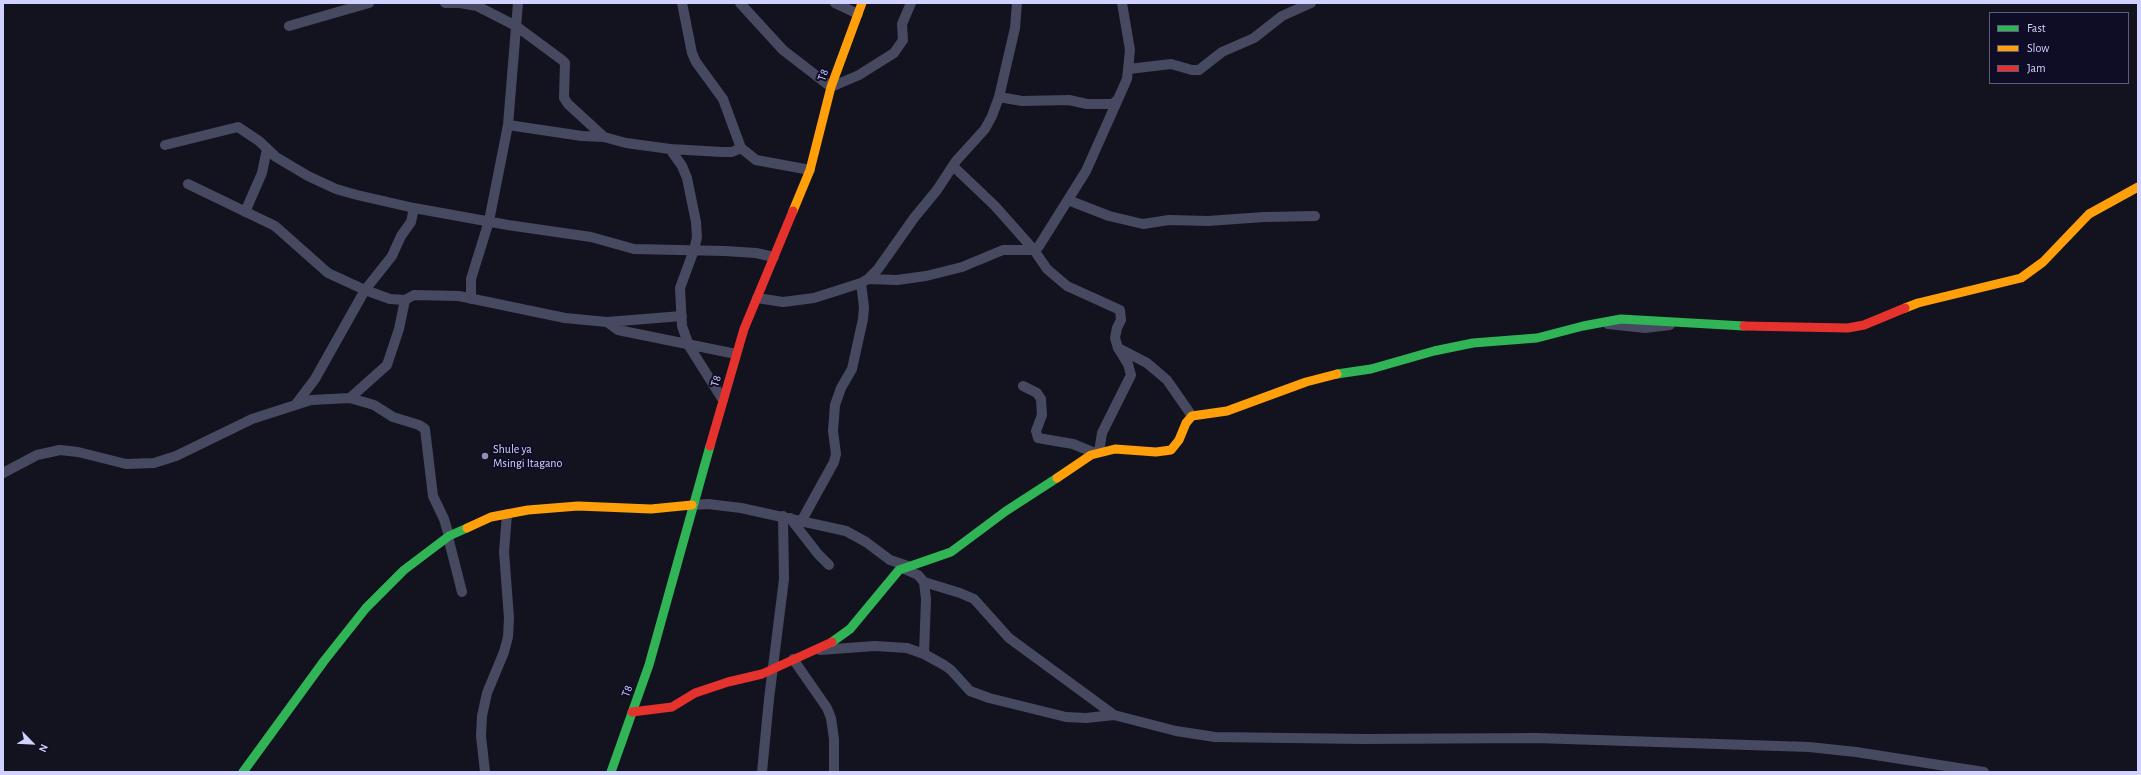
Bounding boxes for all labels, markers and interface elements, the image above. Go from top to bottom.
legend [1989,12,2129,84]
text: Fast [2027,22,2046,34]
text: Slow [2027,42,2049,54]
text: Jam [2027,62,2046,74]
street label: T8 [814,67,832,83]
street label: T8 [707,373,725,389]
place label: Shule ya Msingi Itagano [493,442,562,470]
marker: Shule ya Msingi Itagano [480,451,490,461]
street label: T8 [618,683,636,699]
north arrow [12,723,52,763]
text: N [37,742,50,754]

